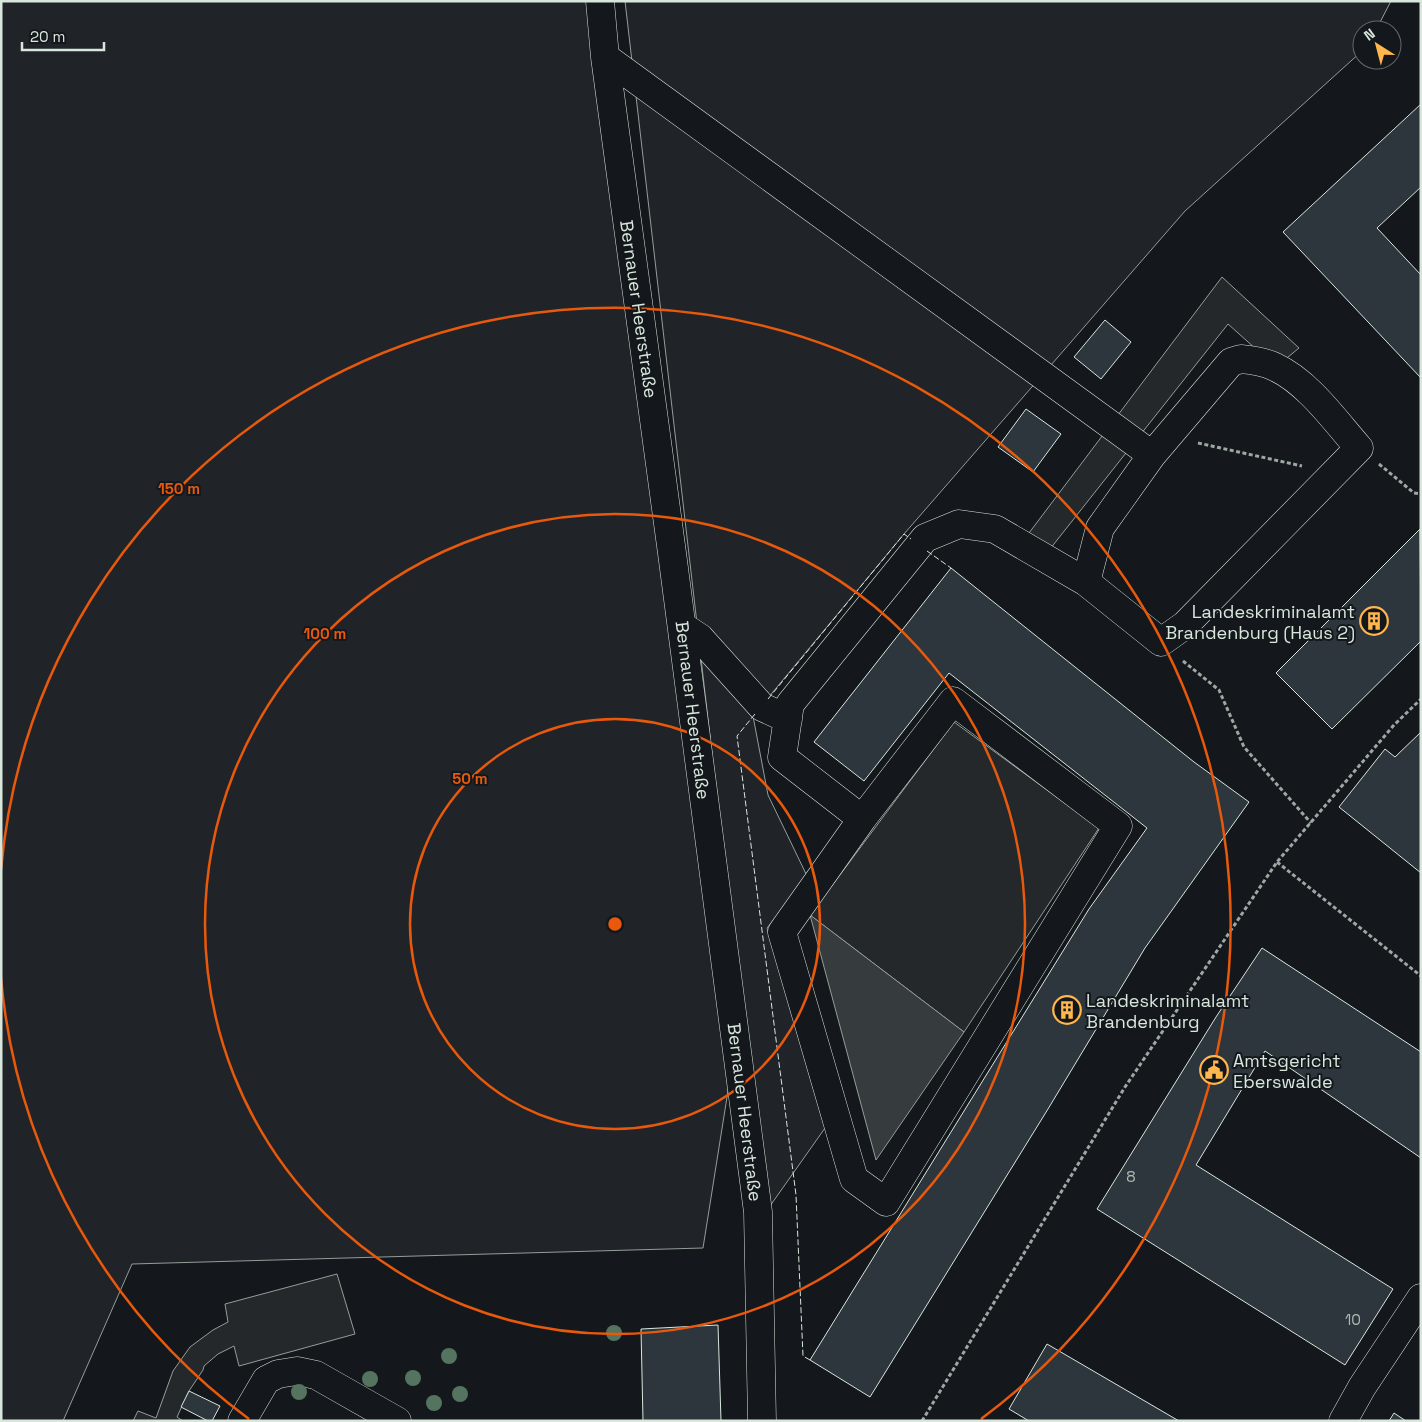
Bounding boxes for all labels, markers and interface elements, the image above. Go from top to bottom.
scale bar [22,20,105,52]
north arrow [1352,20,1402,70]
text: N [1360,24,1378,45]
text: 20 m [30,27,65,46]
street label: Bernauer Heerstraße [615,218,663,400]
text: 150 m [158,479,200,498]
place label: Landeskriminalamt Brandenburg (Haus 2) [1165,600,1355,644]
building icon: Landeskriminalamt Brandenburg (Haus 2) [1359,606,1389,636]
street label: Bernauer Heerstraße [671,619,715,801]
text: 100 m [304,624,346,643]
text: 50 m [452,769,488,788]
centre of rings [606,915,624,933]
place label: Landeskriminalamt Brandenburg [1086,989,1249,1033]
building icon: Landeskriminalamt Brandenburg [1052,995,1082,1025]
street label: Bernauer Heerstraße [723,1021,767,1203]
place label: Amtsgericht Eberswalde [1233,1049,1341,1093]
public building icon: Amtsgericht Eberswalde [1199,1055,1229,1085]
house number: 8 [1126,1167,1136,1186]
house number: 10 [1345,1310,1361,1329]

